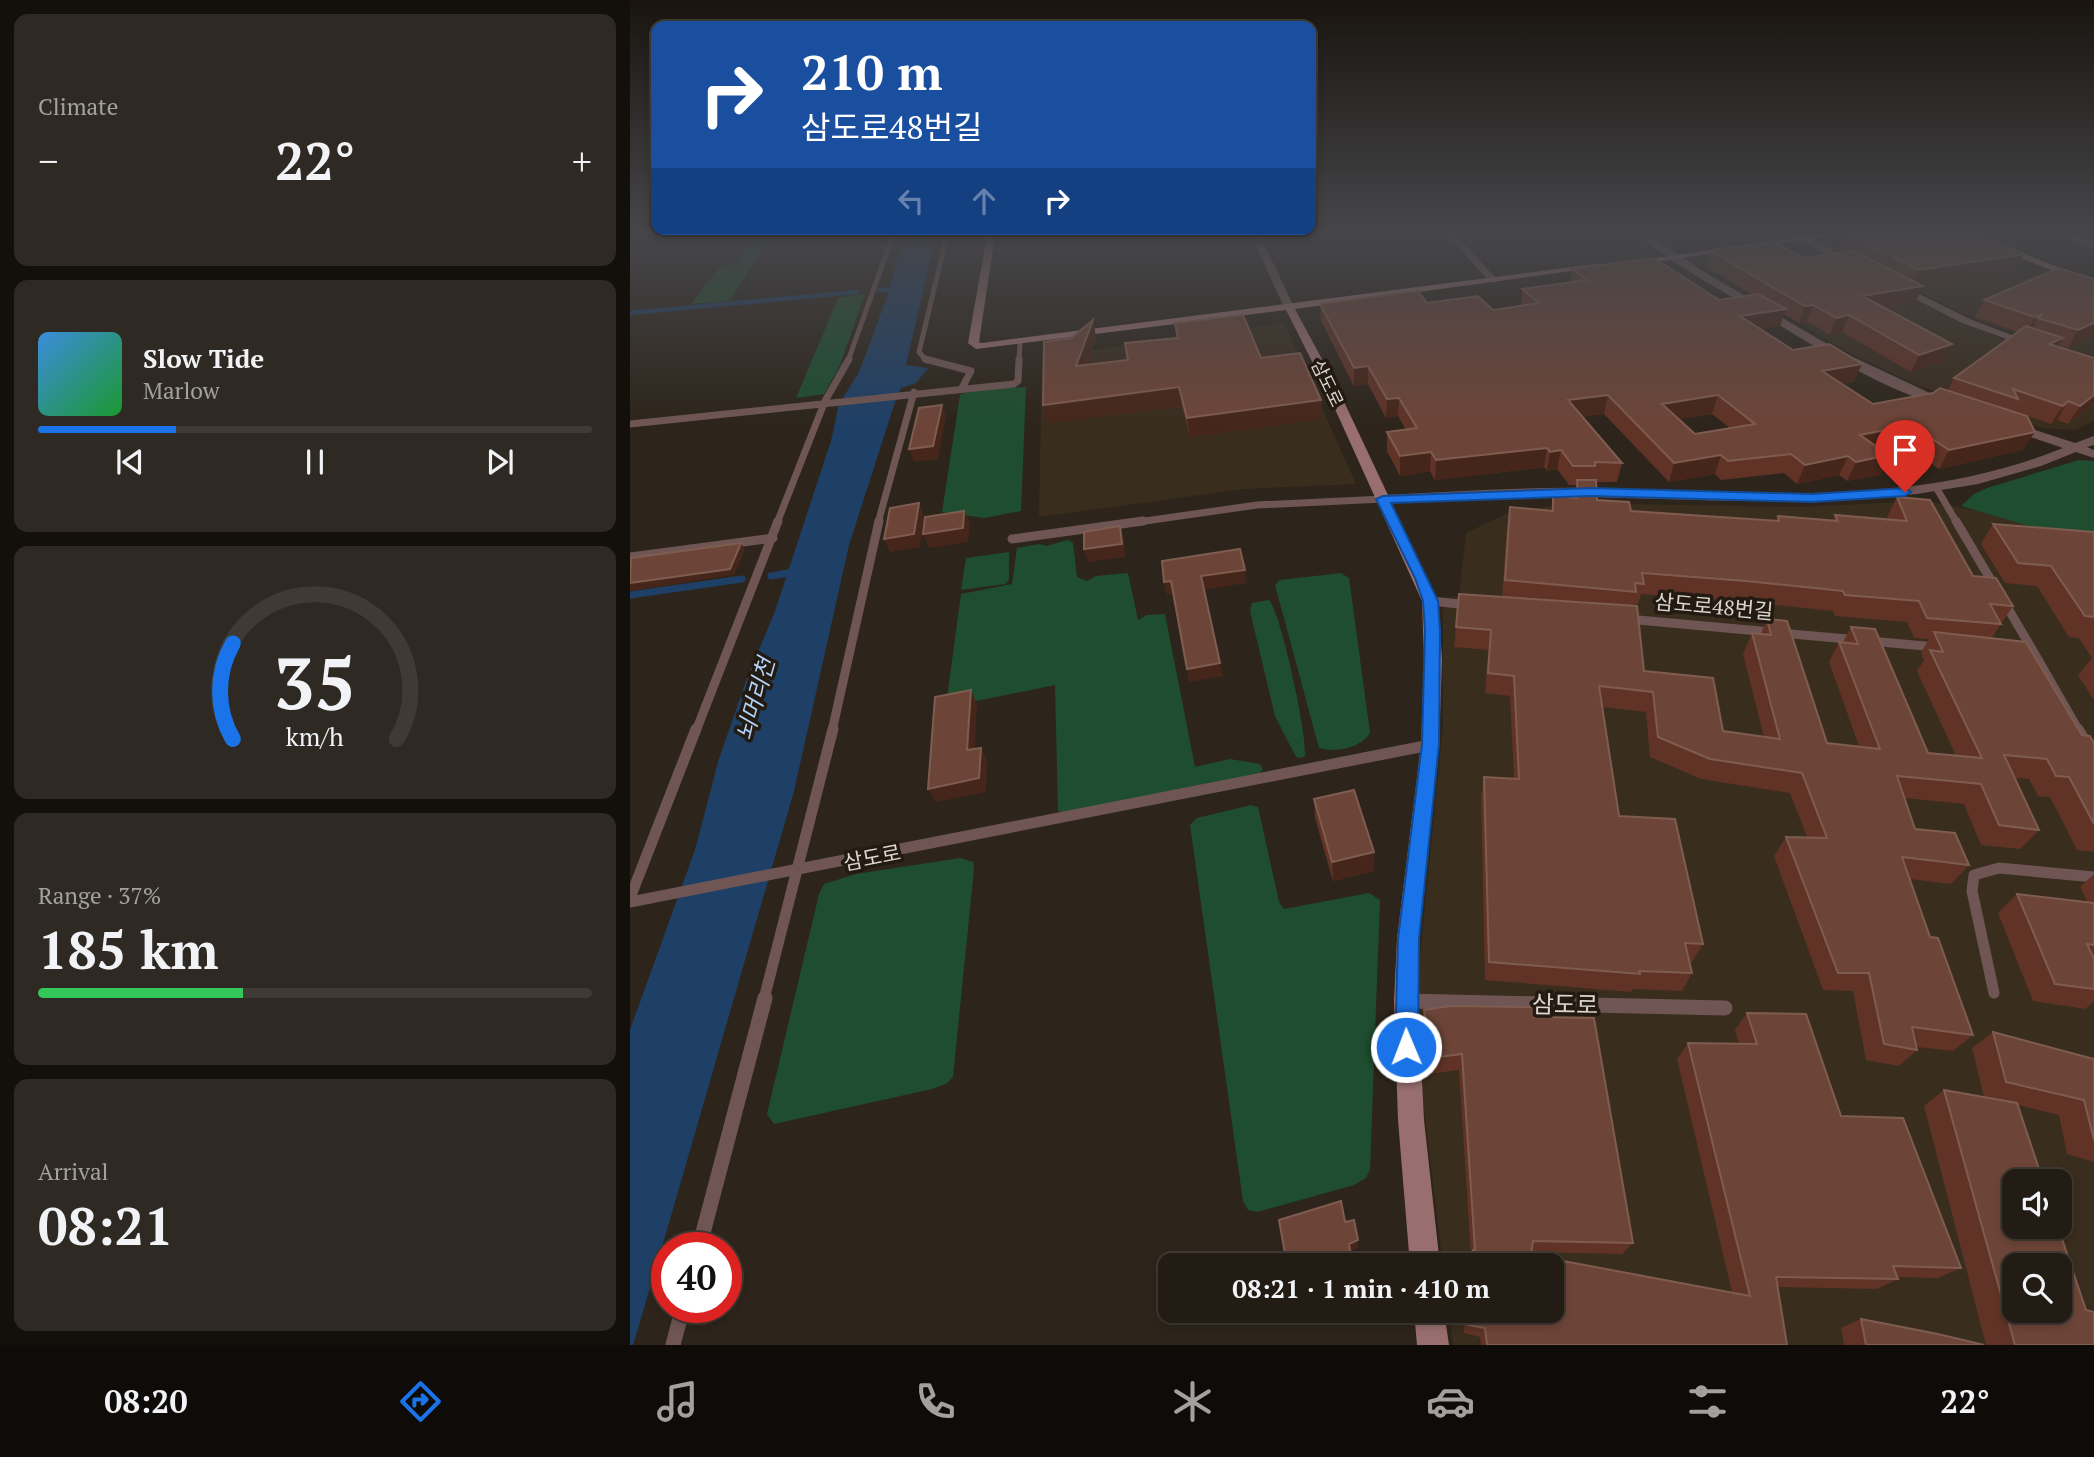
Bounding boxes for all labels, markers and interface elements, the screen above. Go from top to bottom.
text: 210 m [801,39,943,104]
icon: right [686,49,777,140]
text: Climate [38,91,118,122]
text: 삼도로48번길 [801,106,982,148]
text: 22° [275,126,355,195]
text: − [38,136,58,186]
text: + [572,136,592,186]
icon: left [892,182,930,220]
icon: ahead [965,182,1003,220]
icon: right [1038,182,1076,220]
text: Slow Tide [143,341,264,375]
street label: 삼도로 [1306,355,1350,411]
text: Marlow [143,375,220,406]
pin [1875,420,1935,492]
icon: arrive [1886,431,1924,469]
icon: previous [111,443,149,481]
icon: pause [296,443,334,481]
icon: next [481,443,519,481]
street label: 삼도로48번길 [1654,587,1774,625]
text: 35 [274,633,356,730]
water label: 뇌머리천 [728,651,782,744]
text: km/h [286,719,344,752]
street label: 삼도로 [841,838,903,876]
text: Range · 37% [38,880,161,911]
text: 185 km [38,915,219,984]
street label: 삼도로 [1532,987,1598,1021]
position arrow [1369,1010,1443,1084]
text: Arrival [38,1156,109,1187]
map controls [2002,1169,2072,1323]
button: sound [2002,1169,2072,1239]
text: 08:21 [38,1191,173,1260]
speed limit sign: 40 [651,1232,742,1323]
button: search [2002,1253,2072,1323]
text: 08:21 · 1 min · 410 m [1232,1271,1490,1305]
icon: directions [396,1377,445,1426]
icon: music [653,1377,702,1426]
icon: phone [911,1377,960,1426]
icon: climate [1168,1377,1217,1426]
icon: car [1426,1377,1475,1426]
icon: filters [1683,1377,1732,1426]
text: 08:20 [104,1380,188,1422]
text: 22° [1940,1380,1990,1422]

